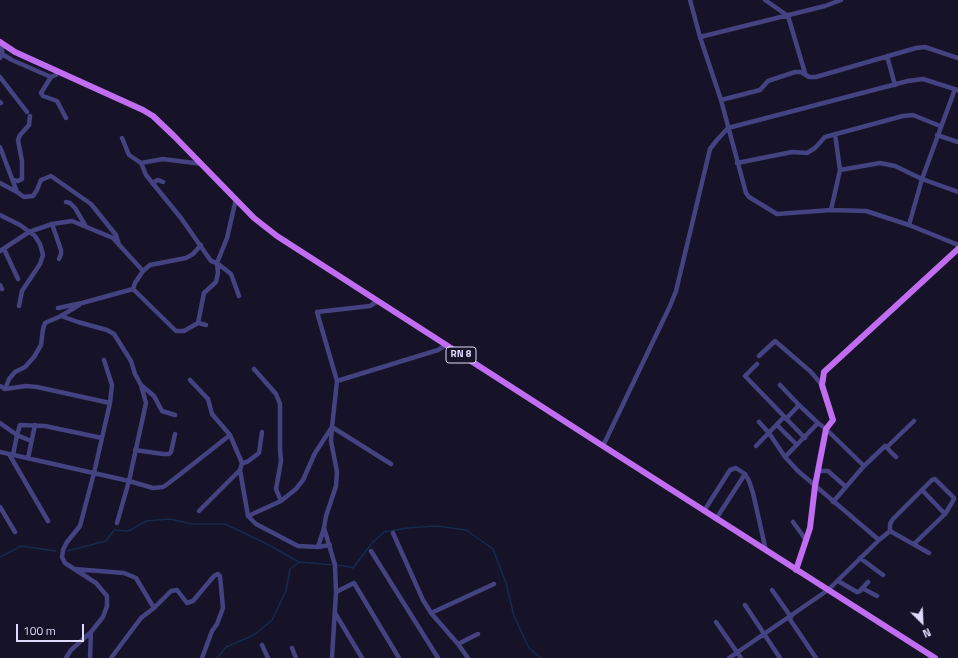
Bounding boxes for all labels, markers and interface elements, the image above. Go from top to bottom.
road number: RN 8 [446,347,476,363]
north arrow [902,602,942,642]
scale bar [18,616,86,642]
text: 100 m [23,621,56,640]
text: N [920,624,934,642]

